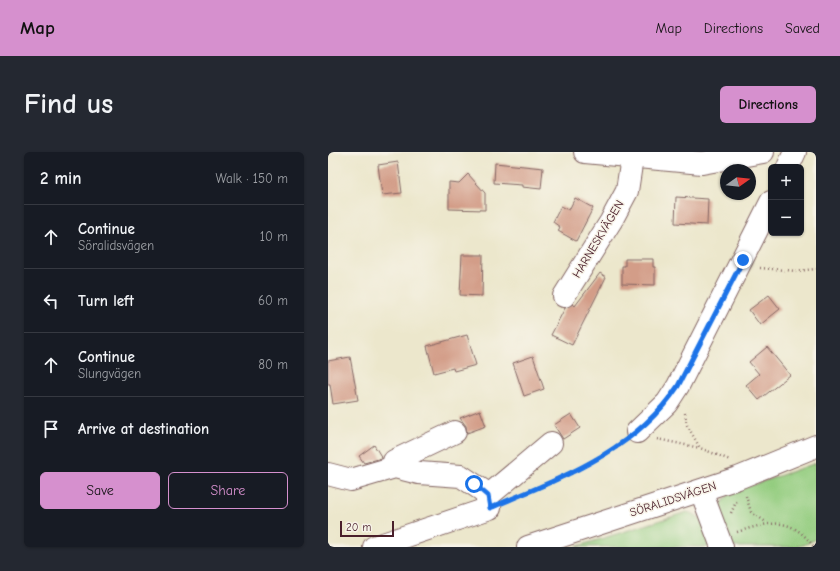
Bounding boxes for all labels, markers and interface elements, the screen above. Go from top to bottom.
text: Map [20,17,55,39]
text: Map [655,20,682,37]
text: Directions [704,20,763,37]
text: Saved [785,20,820,37]
button: Directions [720,86,816,123]
text: Find us [24,88,113,120]
north arrow [720,164,756,200]
map controls [768,164,804,236]
button: + [768,164,804,200]
text: 2 min [40,169,81,188]
text: Walk · 150 m [216,171,288,186]
street label: HARNESKVÄGEN [569,198,627,280]
button: − [768,200,804,236]
text: Continue [78,220,135,238]
icon: ahead [40,226,62,248]
text: 10 m [260,229,288,244]
text: Söralidsvägen [78,238,154,253]
route end [734,251,752,269]
icon: left [40,290,62,312]
text: Turn left [78,292,134,310]
text: 60 m [258,293,288,308]
text: Continue [78,348,135,366]
icon: ahead [40,354,62,376]
text: 80 m [258,357,288,372]
text: Slungvägen [78,366,141,381]
icon: arrive [40,418,62,440]
text: Arrive at destination [78,420,209,438]
button: Save [40,472,160,509]
button: Share [168,472,288,509]
route start [465,475,483,493]
street label: SÖRALIDSVÄGEN [628,478,718,520]
scale bar [340,519,394,538]
text: 20 m [346,521,371,534]

